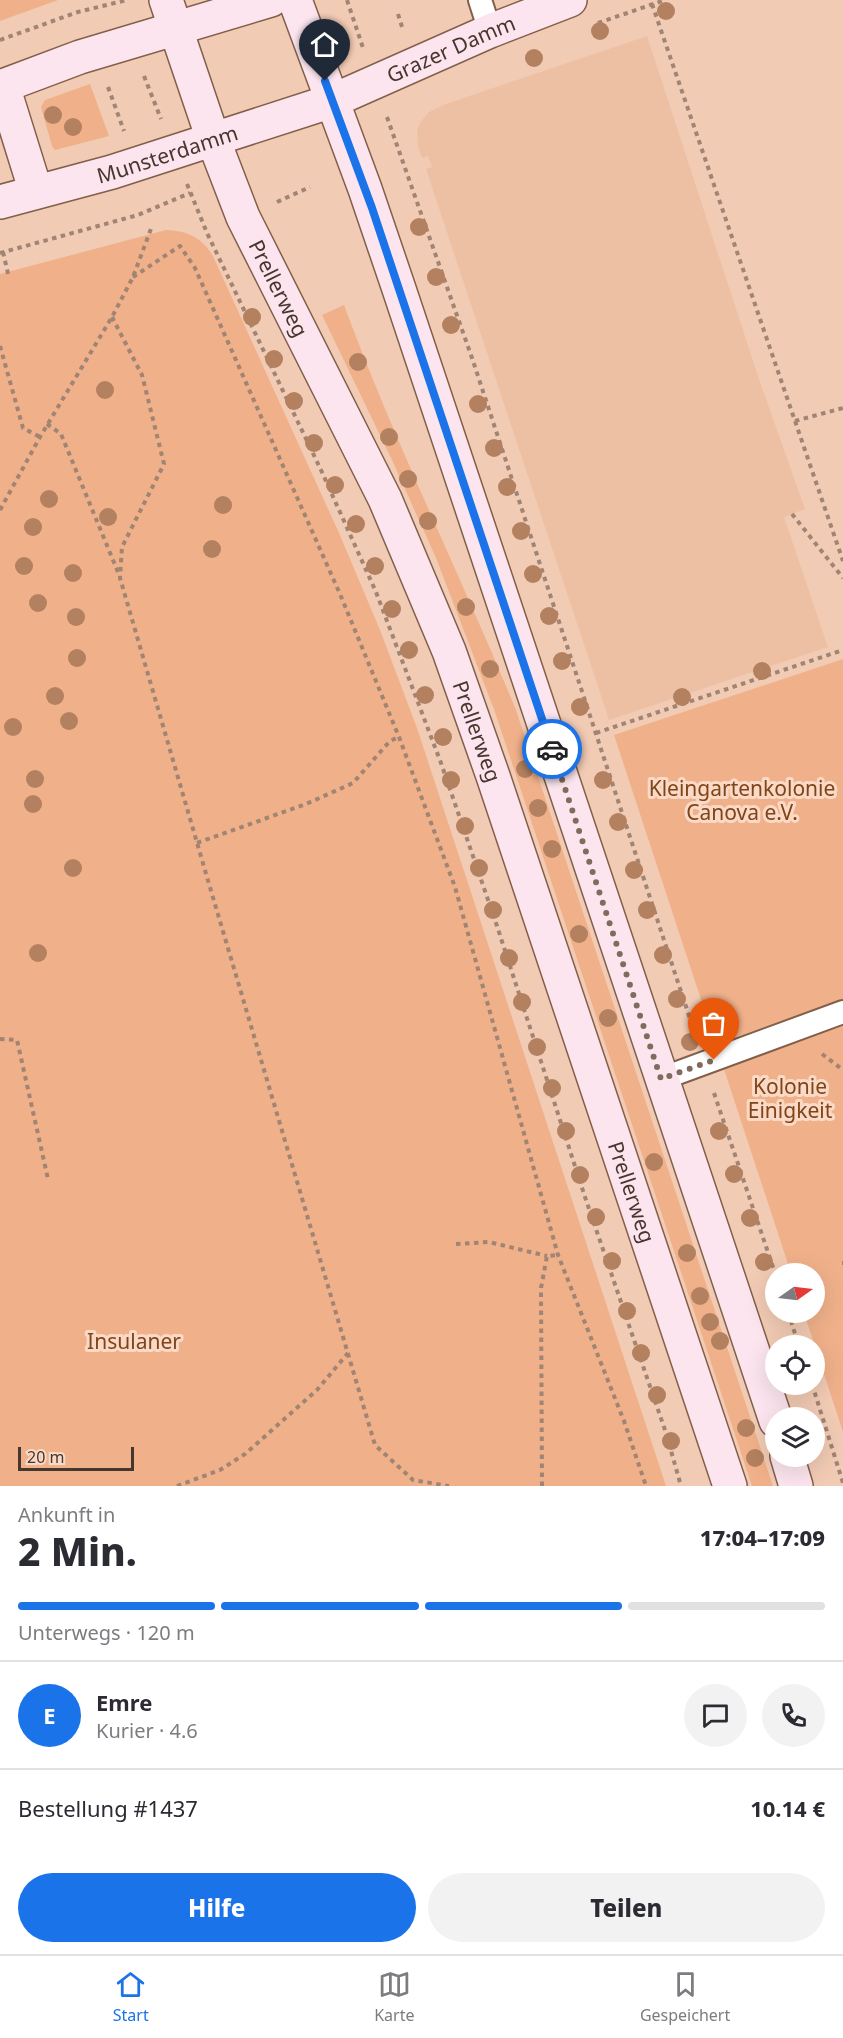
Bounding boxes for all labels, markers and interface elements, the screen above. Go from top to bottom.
street label: Grazer Damm [382,9,519,89]
pin [299,19,350,81]
icon: home [308,28,341,61]
street label: Munsterdamm [94,118,241,189]
street label: Prellerweg [243,235,315,342]
street label: Prellerweg [447,677,508,786]
courier [522,719,582,779]
icon: car [536,733,569,766]
park label: Kleingartenkolonie Canova e.V. [649,774,835,826]
pin [688,998,739,1060]
icon: bag [697,1007,730,1040]
park label: Kolonie Einigkeit [748,1072,833,1124]
street label: Prellerweg [602,1137,662,1246]
north arrow [765,1263,825,1323]
map controls [765,1263,825,1467]
park label: Insulaner [87,1327,181,1355]
button: locate [765,1335,825,1395]
button: layers [765,1407,825,1467]
scale bar [18,1444,134,1472]
text: 20 m [27,1446,64,1468]
text: Ankunft in [18,1501,115,1528]
text: 17:04–17:09 [700,1522,825,1552]
text: 2 Min. [18,1524,137,1577]
text: Unterwegs · 120 m [18,1619,195,1646]
button: chat [684,1684,747,1747]
button: phone [762,1684,825,1747]
text: Emre [96,1687,152,1717]
text: E [43,1700,56,1730]
text: Kurier · 4.6 [96,1717,198,1744]
text: Bestellung #1437 [18,1793,198,1823]
text: 10.14 € [750,1793,825,1823]
button: Hilfe [18,1873,416,1942]
button: Teilen [428,1873,825,1942]
tab: Start [113,1968,149,2026]
tab: Karte [374,1968,414,2026]
tab: Gespeichert [640,1968,730,2026]

